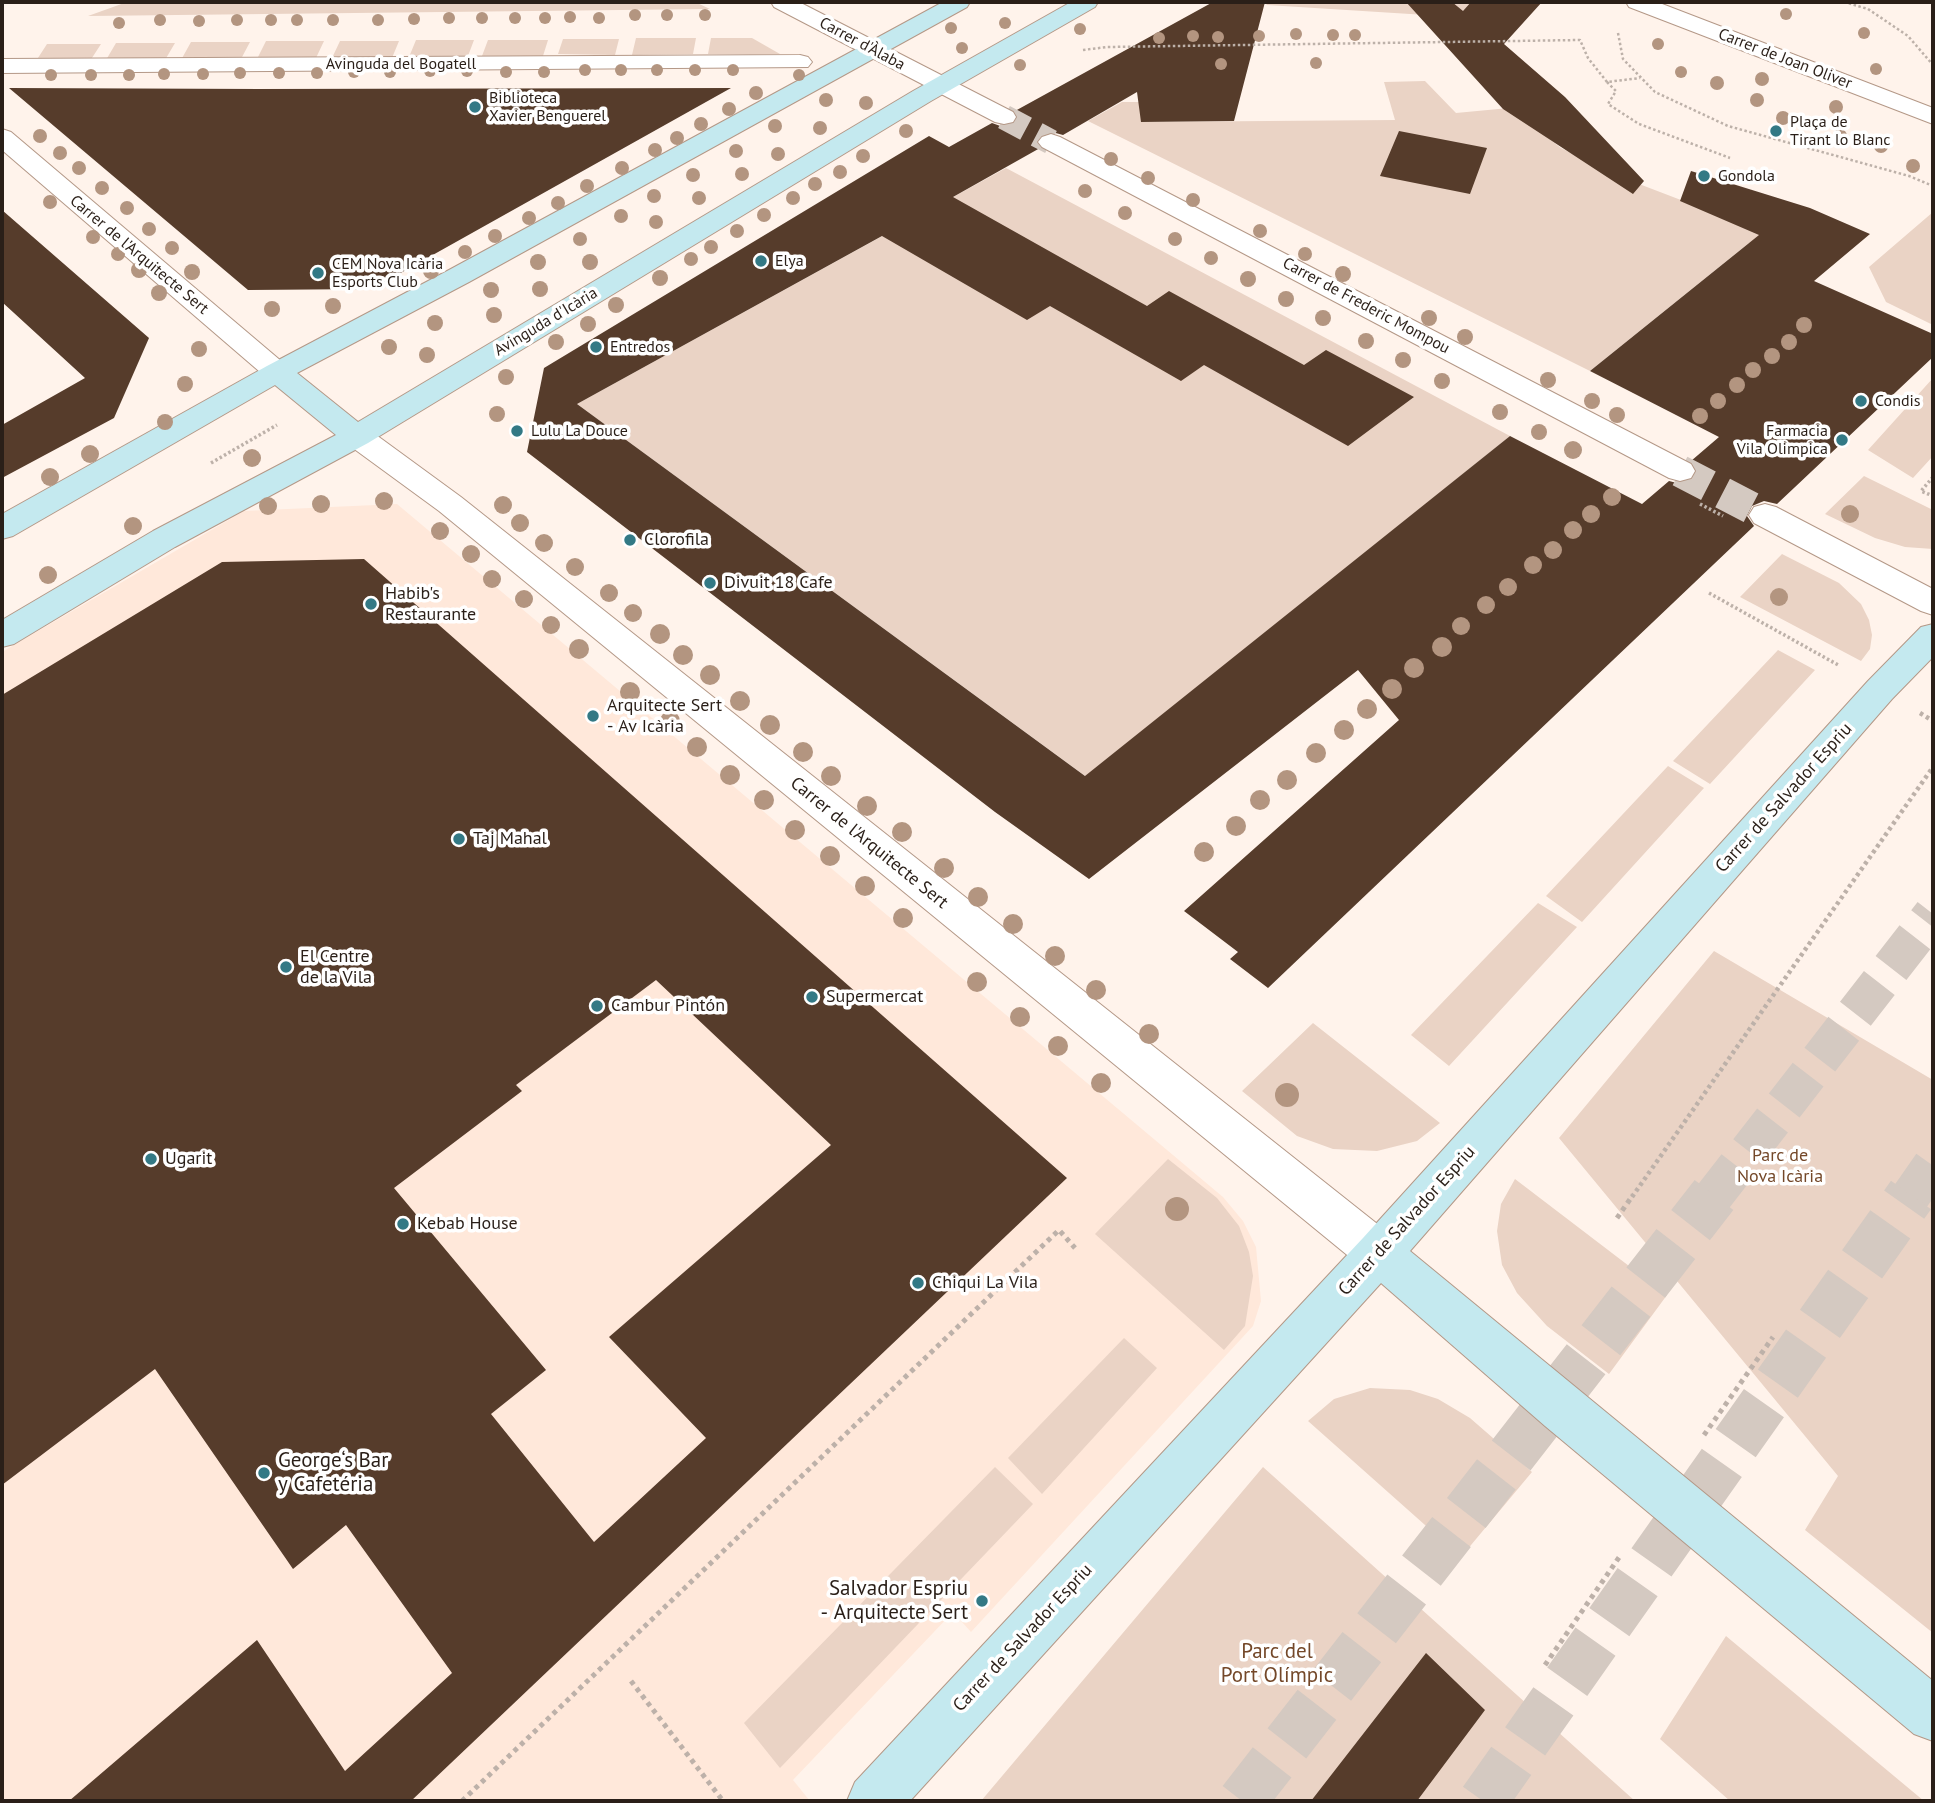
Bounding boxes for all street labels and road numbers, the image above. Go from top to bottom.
street label: Carrer d'Àlaba [816,13,908,75]
street label: Carrer de Joan Oliver [1715,25,1855,93]
street label: Avinguda del Bogatell [326,54,476,74]
street label: Carrer de l'Arquitecte Sert [66,191,212,319]
street label: Carrer de Frederic Mompou [1279,254,1453,358]
street label: Avinguda d'Icària [491,284,601,360]
street label: Carrer de Salvador Espriu [1711,719,1857,877]
street label: Carrer de l'Arquitecte Sert [786,773,952,913]
street label: Carrer de Salvador Espriu [1334,1142,1480,1300]
street label: Carrer de Salvador Espriu [949,1560,1097,1716]

